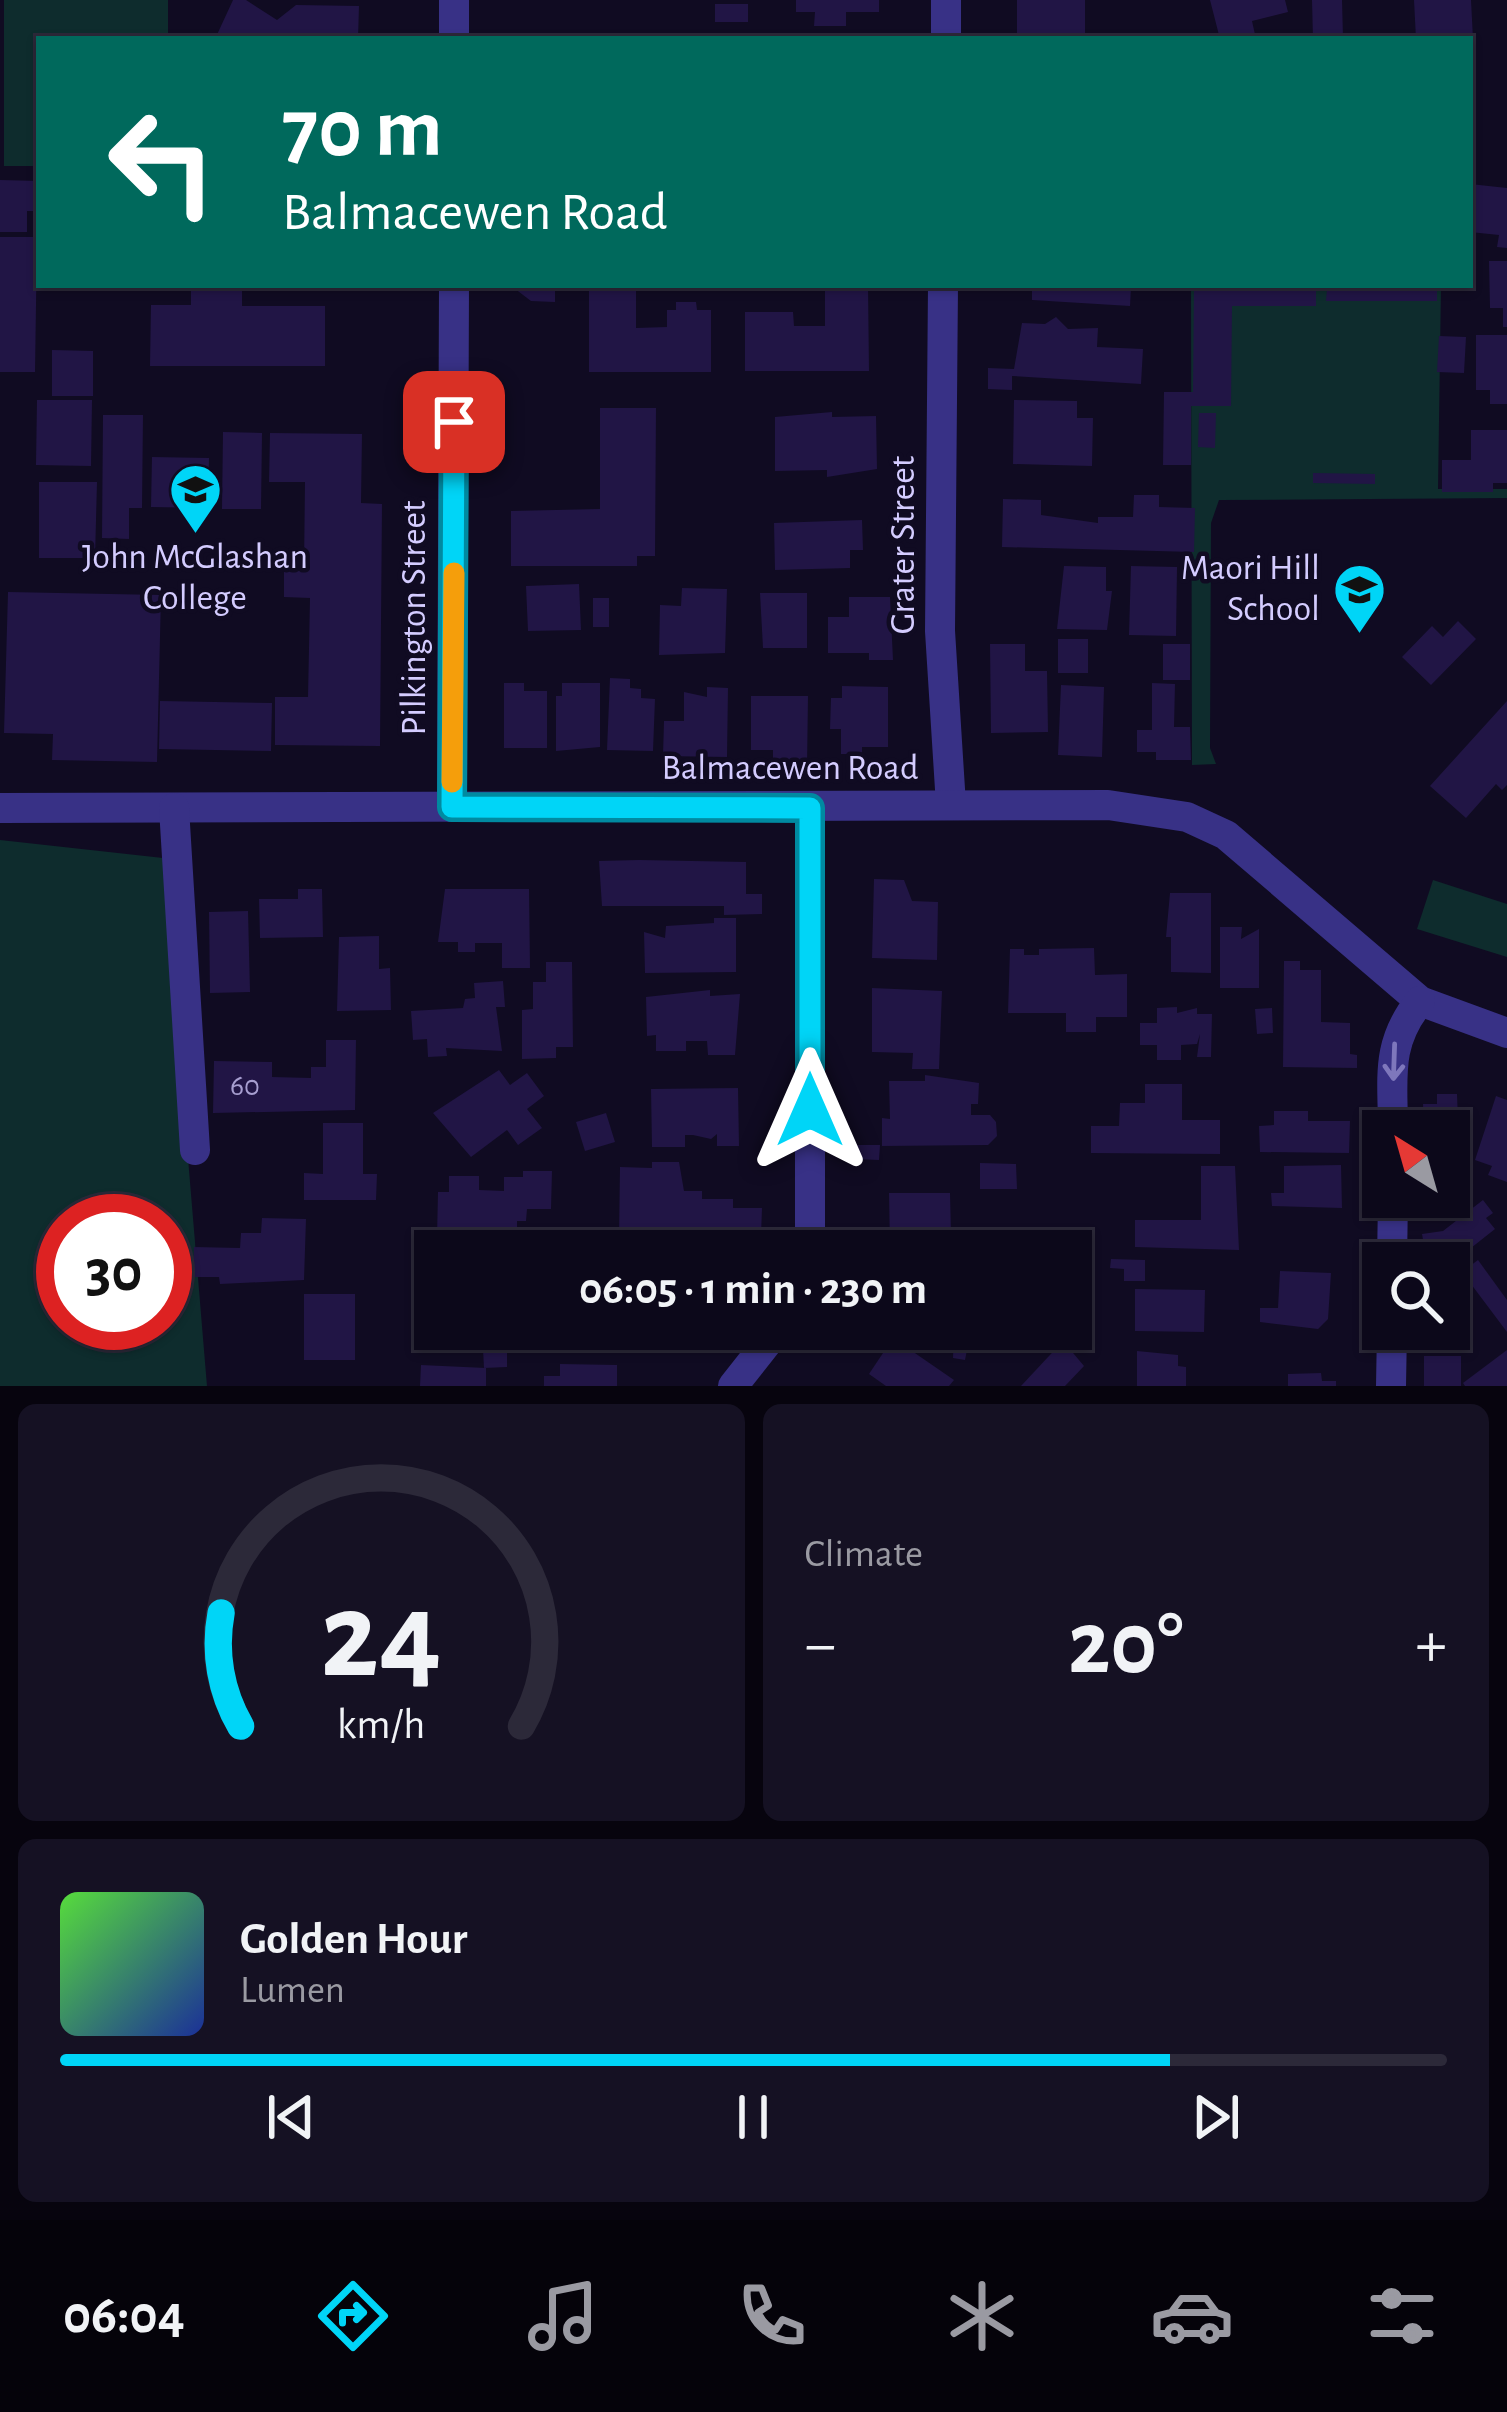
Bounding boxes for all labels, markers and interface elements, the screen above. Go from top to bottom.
icon: left [84,84,240,240]
text: 70 m [282,88,443,172]
text: Balmacewen Road [282,186,668,240]
pin [403,371,505,473]
icon: arrive [421,389,487,455]
street label: Grater Street [885,455,921,634]
school or university icon: John McGlashan College [167,461,223,535]
street label: Pilkington Street [396,500,432,736]
place label: John McGlashan College [82,539,308,616]
place label: Maori Hill School [1181,550,1320,627]
school or university icon: Maori Hill School [1331,561,1387,635]
street label: Balmacewen Road [661,750,919,786]
one-way arrow [1382,1042,1405,1081]
position arrow [747,1047,873,1173]
house number: 60 [230,1071,260,1101]
north arrow [1362,1110,1470,1218]
map controls [1362,1110,1470,1350]
speed limit sign: 30 [36,1194,192,1350]
button: search [1362,1242,1470,1350]
text: 06:05 · 1 min · 230 m [579,1267,927,1312]
text: Climate [805,1535,923,1574]
text: 24 [320,1575,442,1700]
text: 20° [1068,1600,1184,1690]
text: − [805,1612,836,1678]
text: + [1415,1612,1447,1678]
text: km/h [337,1703,425,1746]
text: Golden Hour [240,1917,467,1962]
text: Lumen [240,1971,345,2010]
icon: previous [258,2084,324,2150]
icon: pause [720,2084,786,2150]
icon: next [1183,2084,1249,2150]
icon: directions [311,2274,395,2358]
icon: music [521,2274,605,2358]
icon: phone [730,2274,814,2358]
icon: climate [940,2274,1024,2358]
icon: car [1150,2274,1234,2358]
icon: filters [1360,2274,1444,2358]
text: 06:04 [63,2289,185,2343]

